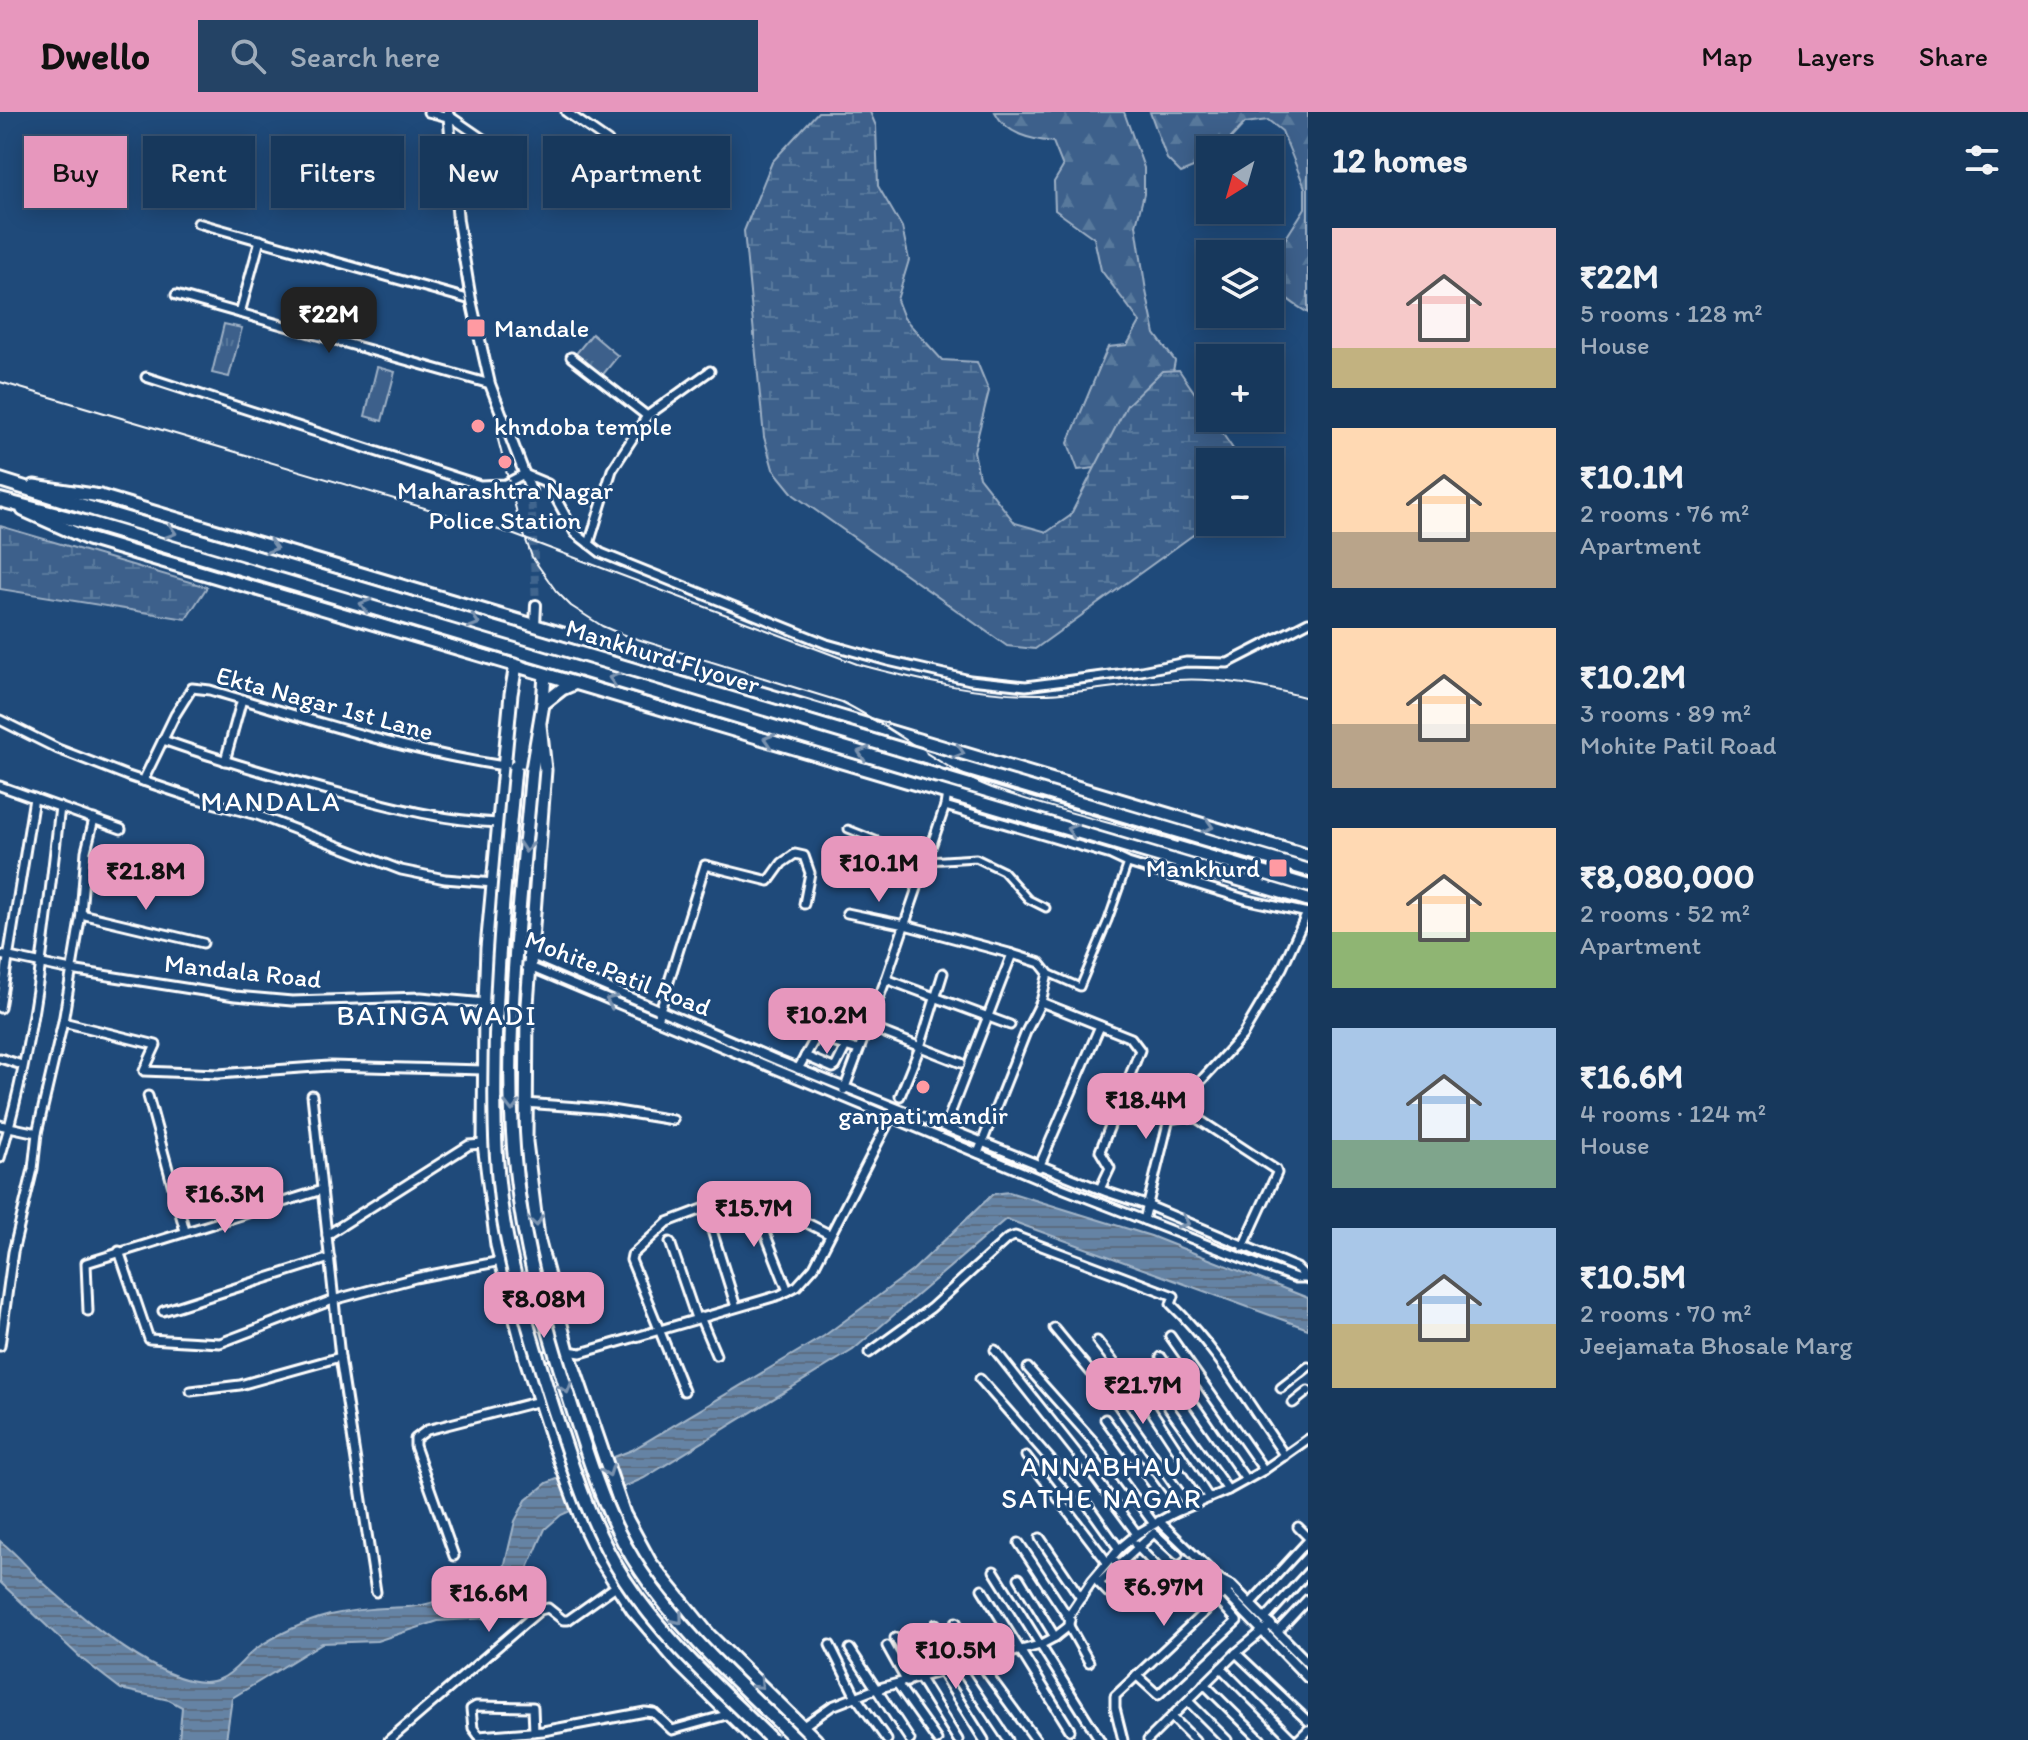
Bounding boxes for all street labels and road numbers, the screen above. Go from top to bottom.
street label: Mankhurd Flyover [562,611,764,701]
street label: Ekta Nagar 1st Lane [213,659,437,747]
street label: Mohite Patil Road [521,923,716,1023]
street label: Mandala Road [163,947,324,995]

